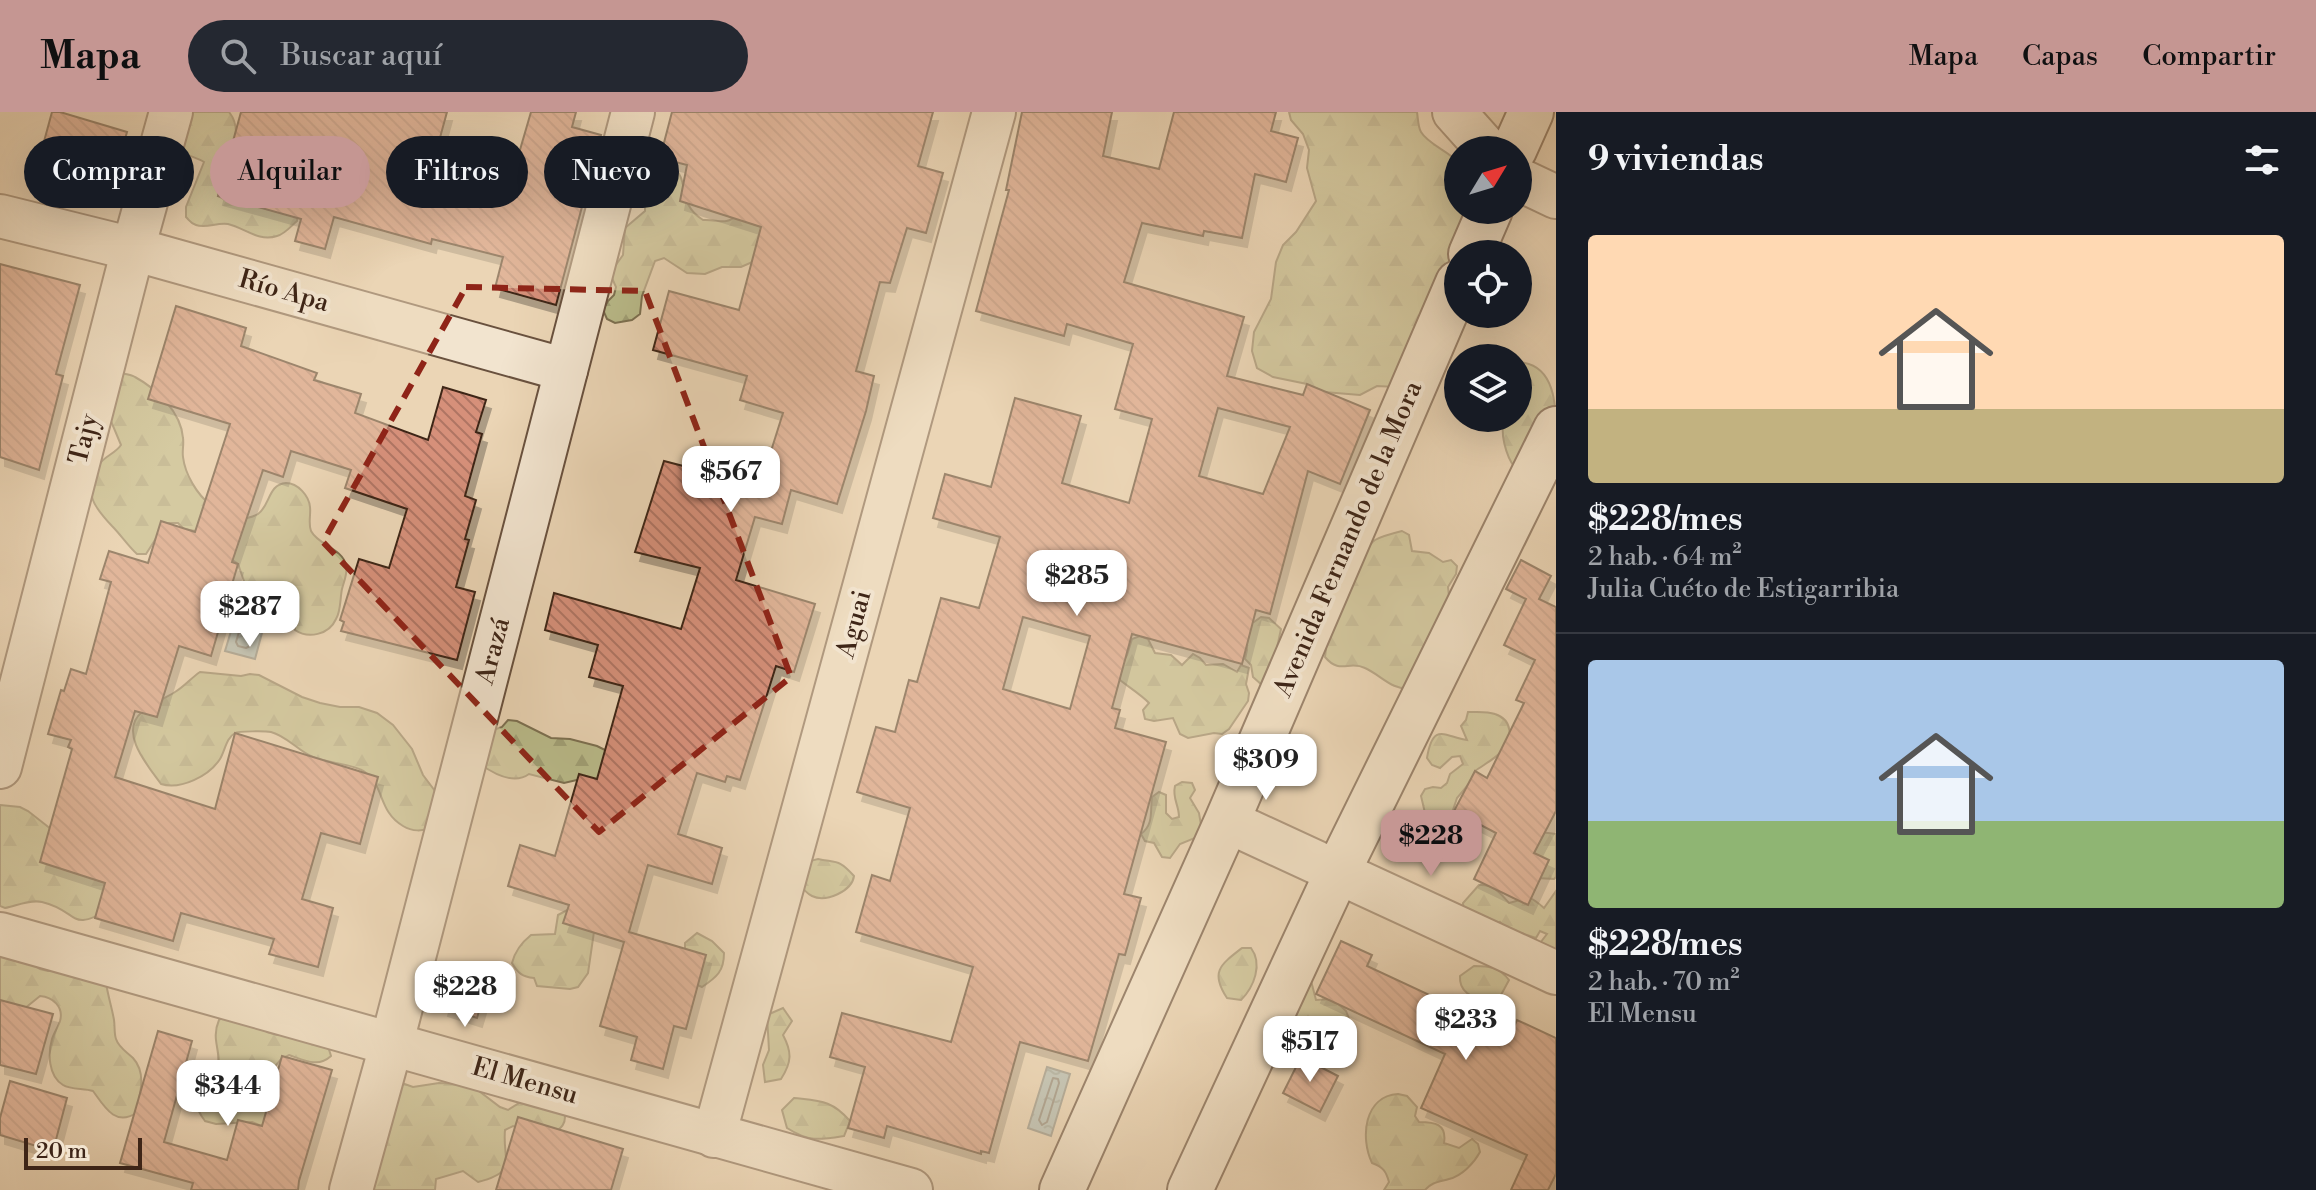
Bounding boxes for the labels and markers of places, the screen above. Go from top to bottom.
pin: $567 [684,446,778,514]
pin: $285 [1030,550,1124,618]
pin: $287 [203,581,297,649]
pin: $309 [1219,734,1313,802]
pin: $228 [1384,810,1478,878]
pin: $228 [418,961,512,1029]
pin: $233 [1419,994,1513,1062]
pin: $517 [1263,1016,1357,1084]
pin: $344 [181,1060,275,1128]

